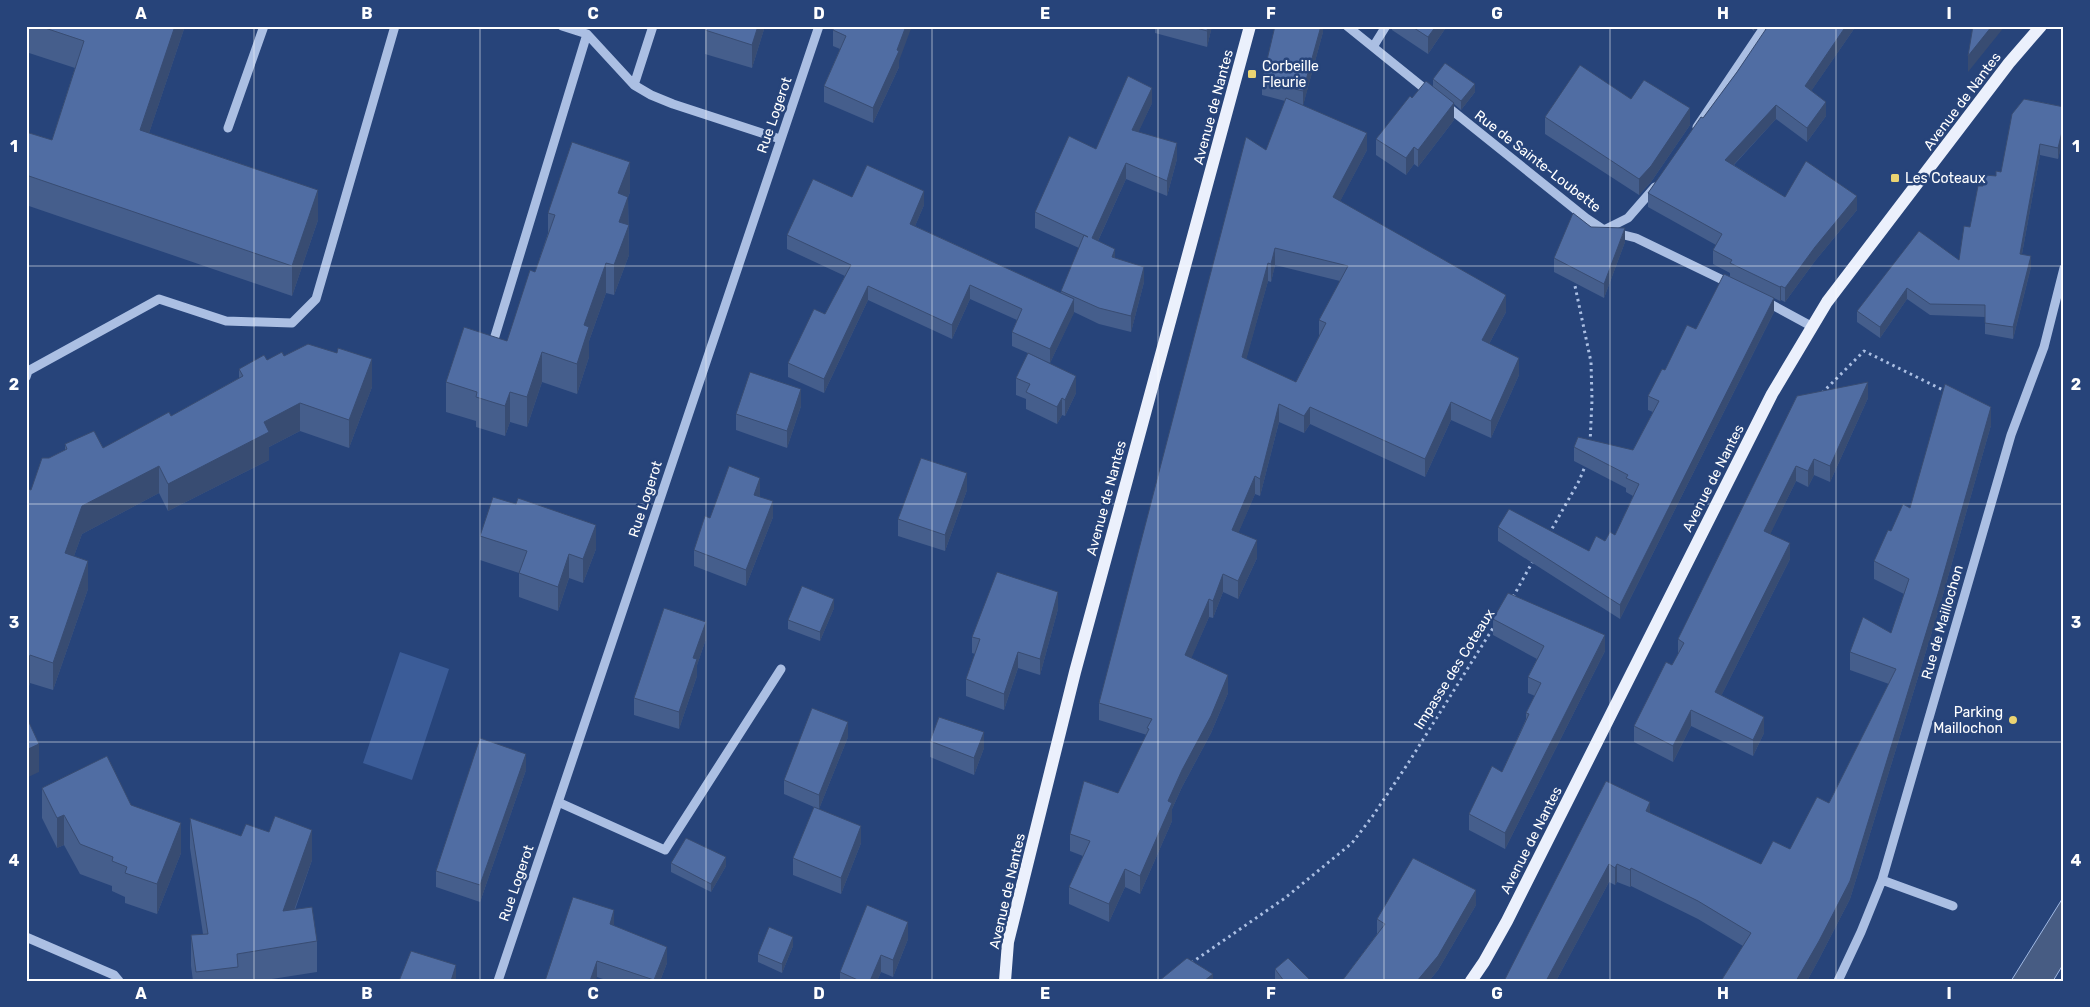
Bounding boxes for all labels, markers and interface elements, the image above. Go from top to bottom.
text: A [135,4,147,23]
text: B [361,4,373,23]
text: C [587,4,599,23]
text: D [813,4,825,23]
text: E [1040,4,1050,23]
text: F [1266,4,1276,23]
text: G [1491,4,1503,23]
text: H [1717,4,1729,23]
text: I [1946,4,1952,23]
street label: Avenue de Nantes [1190,48,1237,166]
street label: Avenue de Nantes [1920,49,2005,154]
place label: Corbeille Fleurie [1262,58,1319,91]
marker: Corbeille Fleurie [1246,68,1258,80]
street label: Rue Logerot [753,74,796,155]
street label: Rue de Sainte-Loubette [1471,107,1604,216]
text: 1 [10,137,18,156]
text: 1 [2072,137,2080,156]
place label: Les Coteaux [1905,170,1986,187]
marker: Les Coteaux [1889,172,1901,184]
text: 2 [9,375,19,394]
text: 2 [2071,375,2081,394]
street label: Avenue de Nantes [1679,422,1748,535]
street label: Avenue de Nantes [1083,439,1130,557]
street label: Rue Logerot [625,458,666,540]
street label: Rue de Maillochon [1918,563,1967,681]
street label: Impasse des Coteaux [1410,605,1499,733]
text: 3 [9,613,19,632]
text: 3 [2071,613,2081,632]
place label: Parking Maillochon [1933,704,2003,737]
marker: Parking Maillochon [2007,714,2019,726]
street label: Avenue de Nantes [1497,784,1566,897]
street label: Avenue de Nantes [986,832,1029,951]
street label: Rue Logerot [495,842,538,923]
text: 4 [9,851,20,870]
text: 4 [2071,851,2082,870]
text: A [135,984,147,1003]
text: B [361,984,373,1003]
text: C [587,984,599,1003]
text: D [813,984,825,1003]
text: E [1040,984,1050,1003]
text: F [1266,984,1276,1003]
text: G [1491,984,1503,1003]
text: H [1717,984,1729,1003]
text: I [1946,984,1952,1003]

